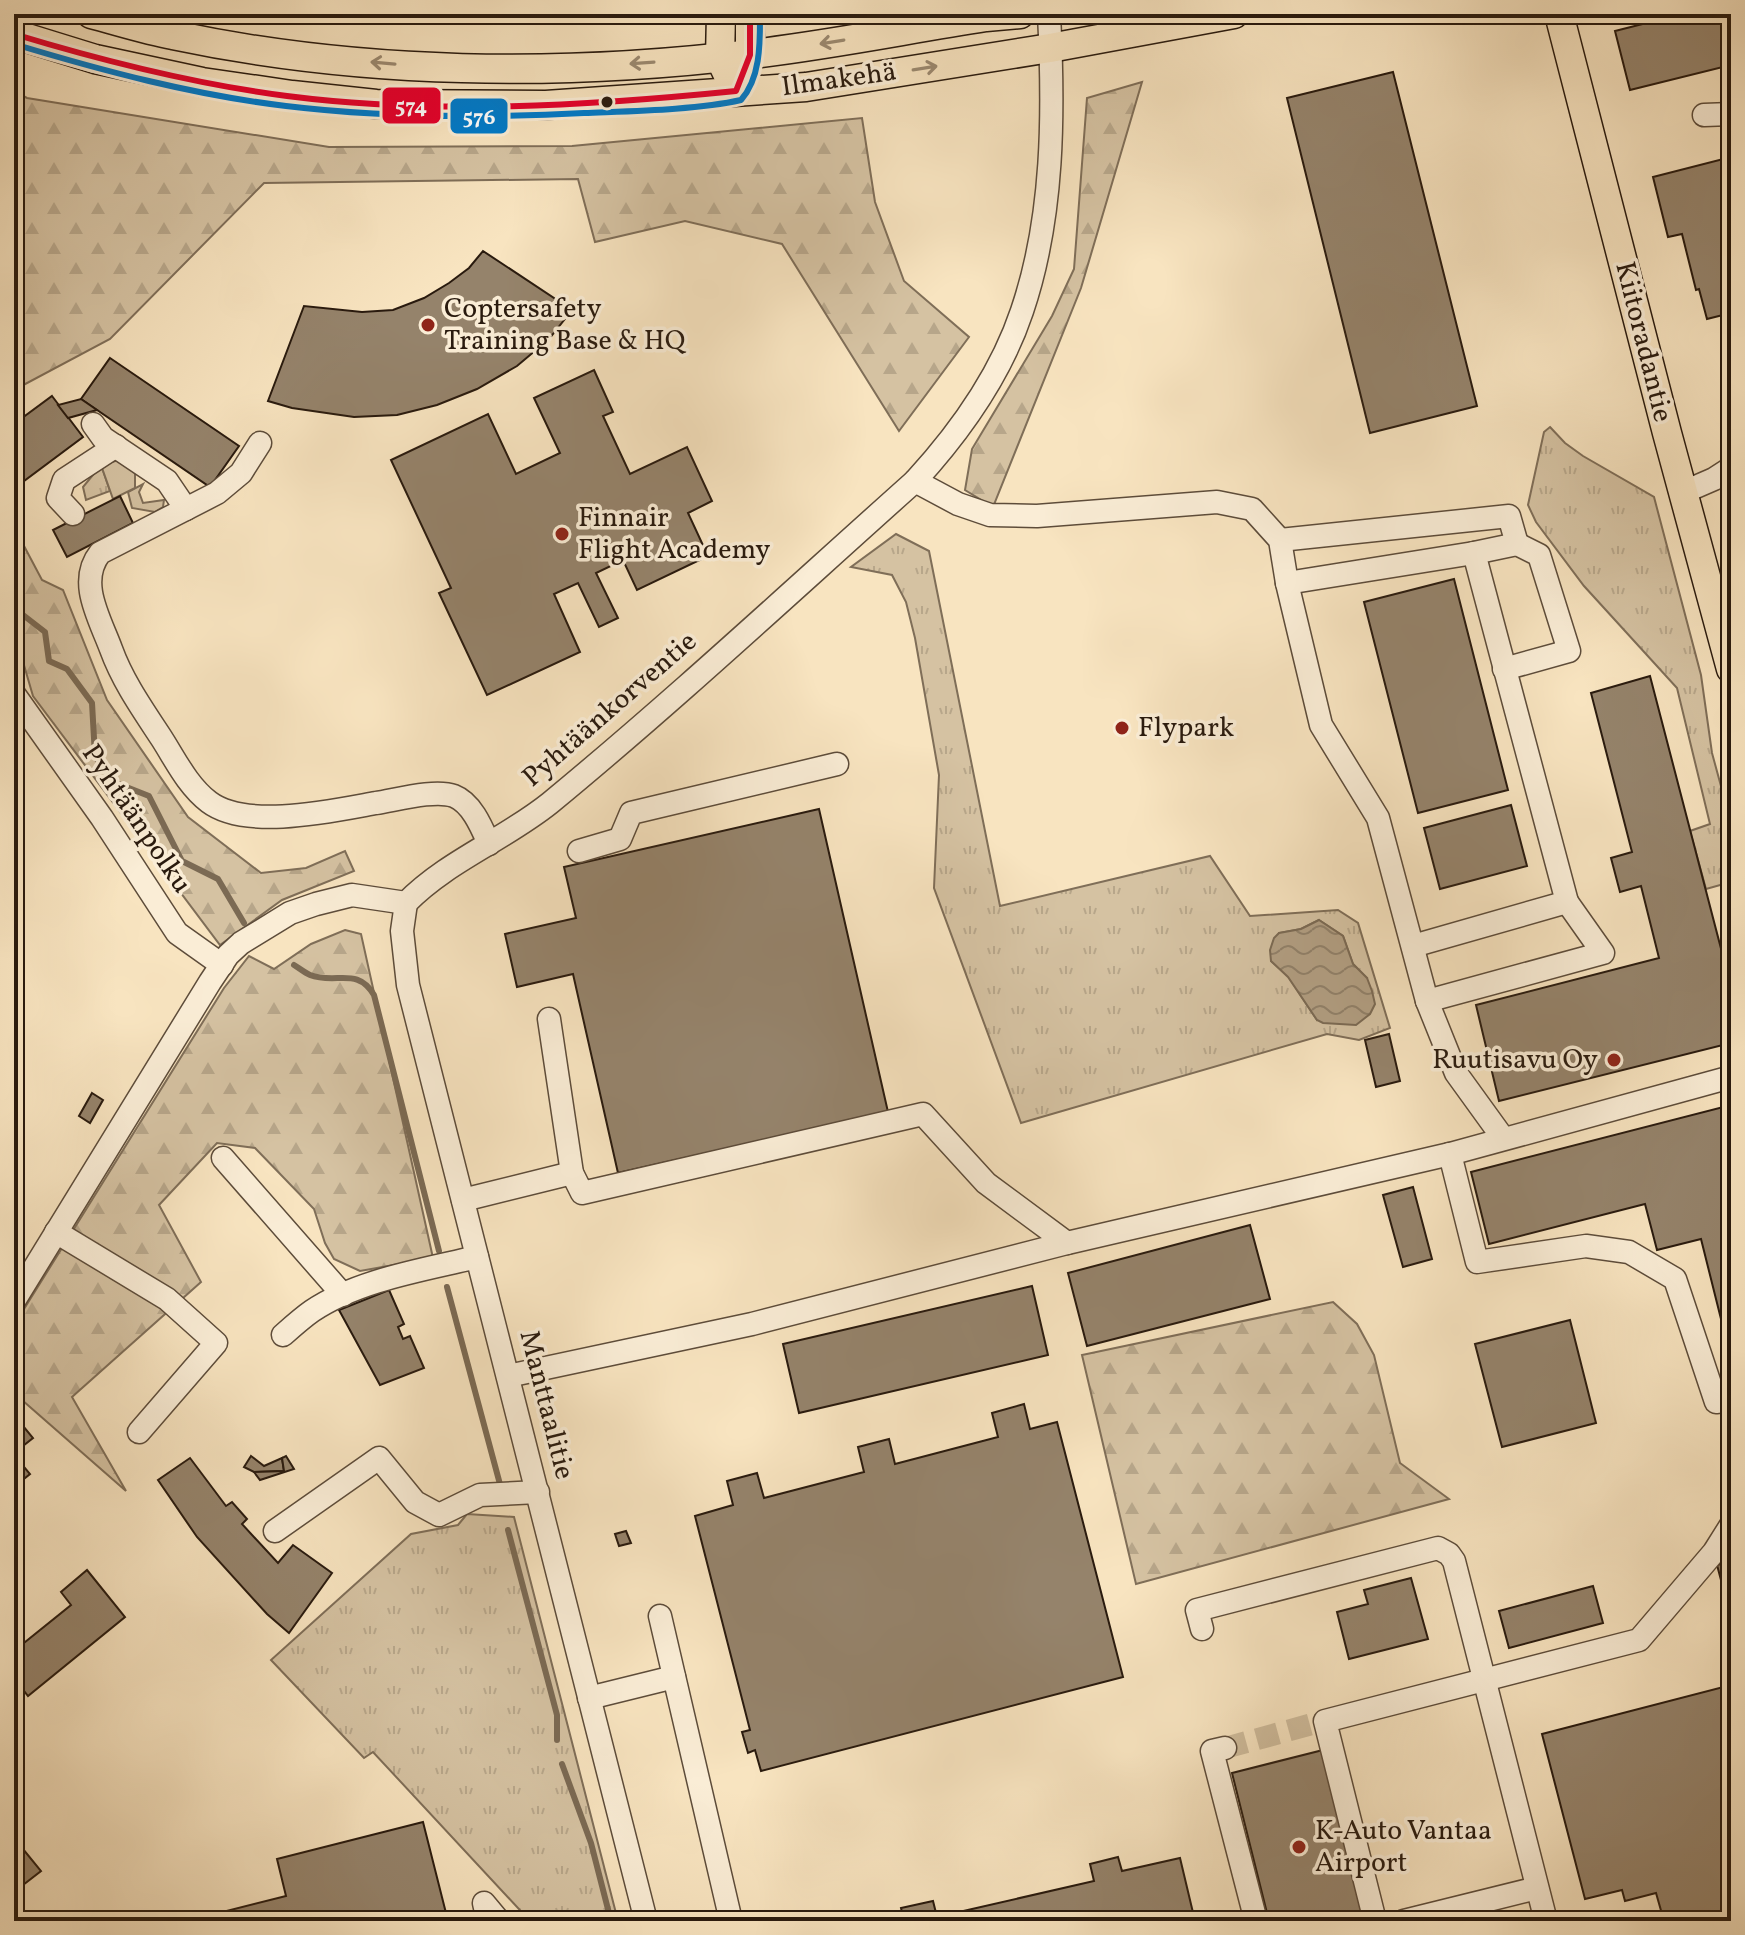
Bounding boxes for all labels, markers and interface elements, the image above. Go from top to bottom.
one-way arrow [820,35,845,50]
street label: Ilmakehä [779,53,899,107]
one-way arrow [370,55,397,70]
one-way arrow [629,56,656,71]
one-way arrow [912,60,937,75]
line badge: 574 [381,86,442,125]
text: 574 [395,92,427,123]
unlabelled marker [599,94,615,110]
line badge: 576 [449,97,509,135]
text: 576 [463,103,495,134]
street label: Kiitoradantie [1604,258,1682,426]
place label: Coptersafety Training Base & HQ [444,290,687,361]
marker: Coptersafety Training Base & HQ [419,316,437,334]
place label: Finnair Flight Academy [578,499,770,570]
marker: Finnair Flight Academy [553,525,571,543]
street label: Pyhtäänkorventie [514,623,706,797]
place label: Flypark [1138,709,1234,748]
marker: Flypark [1113,719,1131,737]
street label: Pyhtäänpolku [72,737,200,901]
place label: Ruutisavu Oy [1432,1041,1598,1080]
marker: Ruutisavu Oy [1605,1051,1623,1069]
street label: Manttaalitie [509,1326,583,1484]
place label: K-Auto Vantaa Airport [1315,1812,1492,1883]
marker: K-Auto Vantaa Airport [1290,1838,1308,1856]

